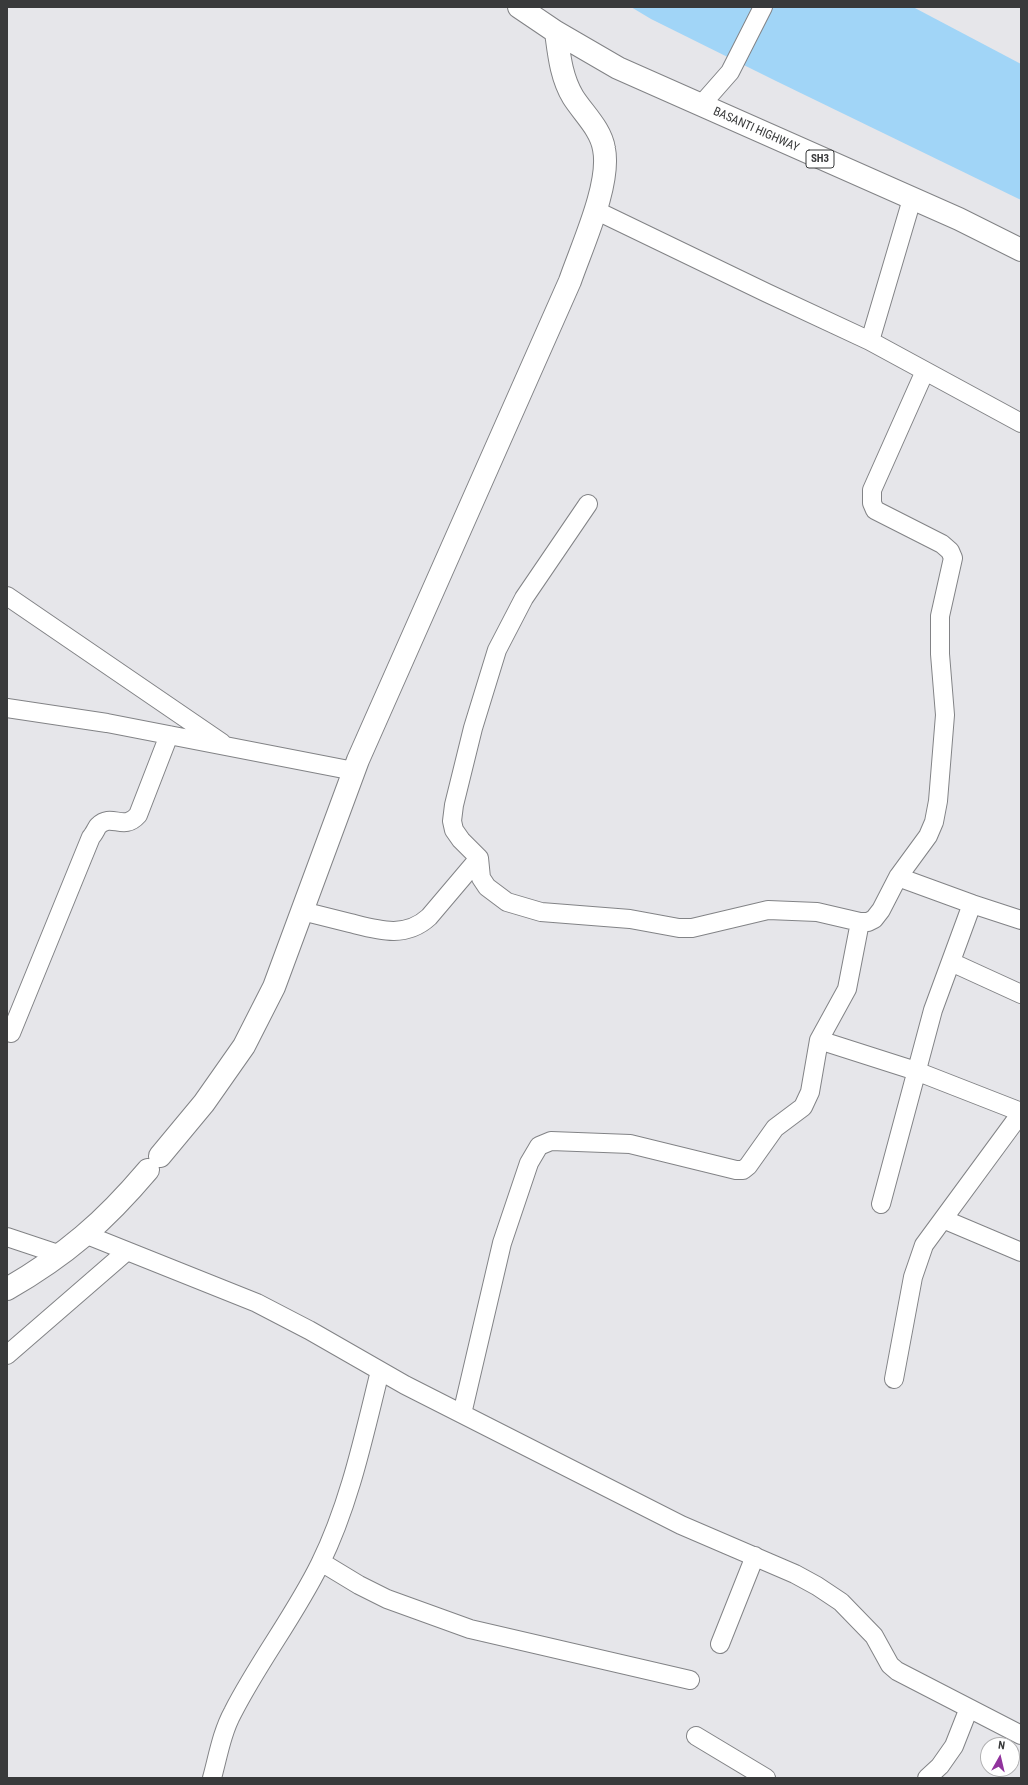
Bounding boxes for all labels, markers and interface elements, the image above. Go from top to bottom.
street label: BASANTI HIGHWAY [711,105,801,155]
road number: SH3 [806,150,834,168]
north arrow [980,1737,1020,1777]
text: N [997,1739,1006,1753]

